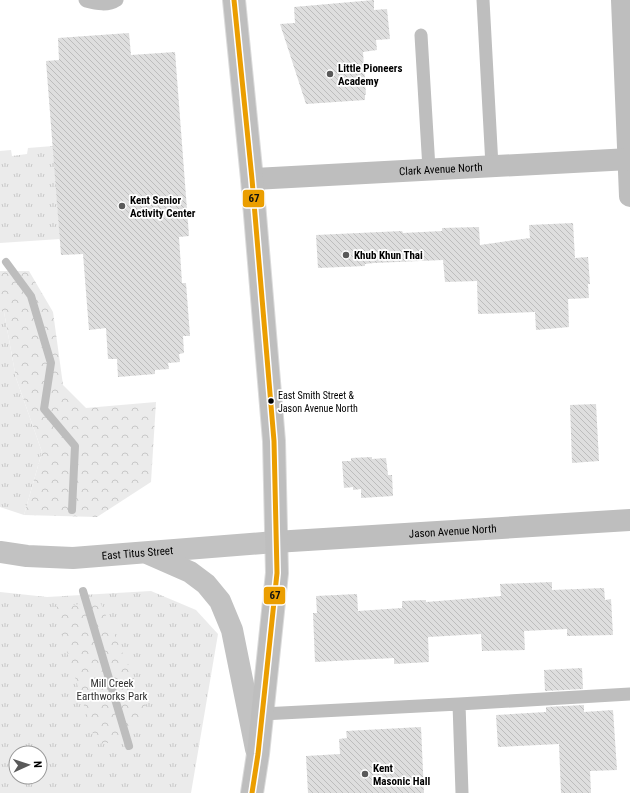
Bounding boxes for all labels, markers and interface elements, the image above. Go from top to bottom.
place label: Little Pioneers Academy [338,62,402,88]
marker: Little Pioneers Academy [325,69,335,79]
street label: Clark Avenue North [399,161,483,178]
line badge: 67 [242,189,265,208]
text: 67 [248,192,260,205]
place label: Kent Senior Activity Center [130,194,196,220]
marker: Kent Senior Activity Center [117,201,127,211]
place label: Khub Khun Thai [354,249,423,262]
marker: Khub Khun Thai [341,250,351,260]
place label: East Smith Street & Jason Avenue North [278,390,358,414]
marker: East Smith Street & Jason Avenue North [266,396,276,406]
street label: Jason Avenue North [408,522,497,541]
street label: East Titus Street [101,544,174,563]
line badge: 67 [263,586,286,605]
text: 67 [269,589,281,602]
park label: Mill Creek Earthworks Park [76,677,148,703]
north arrow [8,745,48,785]
text: N [31,761,44,768]
place label: Kent Masonic Hall [373,762,430,788]
marker: Kent Masonic Hall [360,769,370,779]

